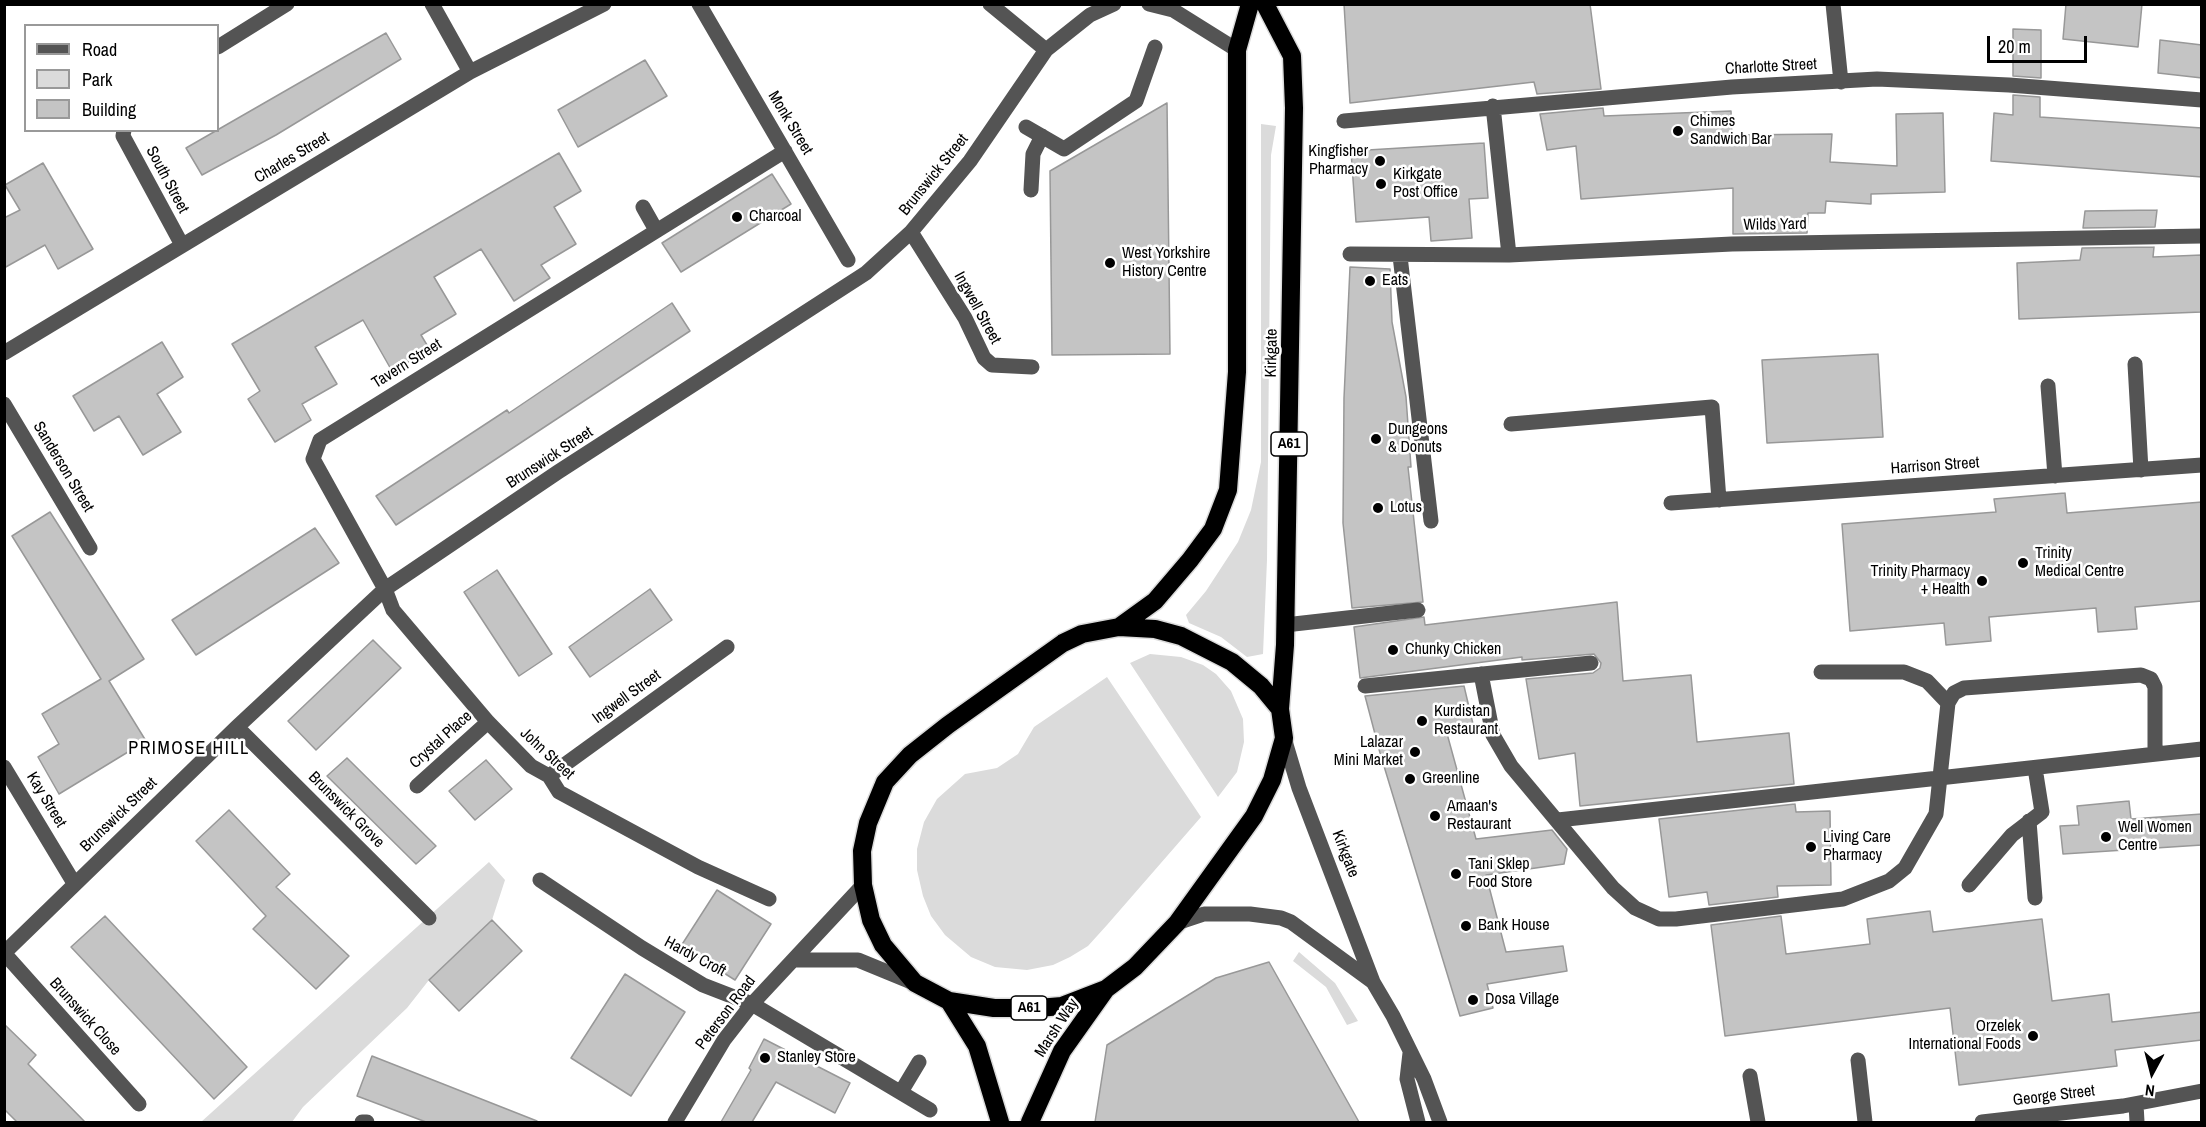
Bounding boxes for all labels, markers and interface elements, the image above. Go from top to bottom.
legend [24,24,219,132]
scale bar [1990,24,2090,62]
text: 20 m [1998,34,2031,59]
text: Road [82,37,117,62]
street label: Charlotte Street [1725,55,1817,79]
text: Park [82,67,112,92]
street label: Monk Street [764,88,816,158]
text: Building [82,97,136,122]
place label: Chimes Sandwich Bar [1690,112,1772,150]
marker: Chimes Sandwich Bar [1671,124,1685,138]
street label: Charles Street [251,128,333,188]
street label: Brunswick Street [895,130,973,220]
place label: Kingfisher Pharmacy [1308,142,1368,180]
street label: South Street [141,143,193,217]
marker: Kingfisher Pharmacy [1373,154,1387,168]
place label: Kirkgate Post Office [1393,165,1458,203]
marker: Kirkgate Post Office [1374,177,1388,191]
place label: Charcoal [749,207,801,227]
marker: Charcoal [730,210,744,224]
street label: Wilds Yard [1743,215,1807,235]
place label: West Yorkshire History Centre [1122,244,1210,282]
marker: West Yorkshire History Centre [1103,256,1117,270]
street label: Ingwell Street [949,269,1005,347]
place label: Eats [1382,271,1408,291]
marker: Eats [1363,274,1377,288]
street label: Kirkgate [1262,328,1282,378]
street label: Tavern Street [369,335,445,393]
street label: Sanderson Street [28,418,98,516]
place label: Dungeons & Donuts [1388,420,1448,458]
street label: Brunswick Street [503,423,597,493]
road number: A61 [1271,432,1307,456]
marker: Dungeons & Donuts [1369,432,1383,446]
street label: Harrison Street [1890,453,1980,479]
place label: Lotus [1390,498,1422,518]
marker: Lotus [1371,501,1385,515]
place label: Trinity Medical Centre [2035,544,2124,582]
marker: Trinity Medical Centre [2016,556,2030,570]
place label: Trinity Pharmacy + Health [1871,562,1970,600]
marker: Trinity Pharmacy + Health [1975,574,1989,588]
place label: Chunky Chicken [1405,640,1501,660]
marker: Chunky Chicken [1386,643,1400,657]
street label: Ingwell Street [589,666,665,728]
place label: Kurdistan Restaurant [1434,702,1498,740]
street label: Crystal Place [406,707,476,773]
marker: Kurdistan Restaurant [1415,714,1429,728]
street label: John Street [516,724,578,784]
place label: Lalazar Mini Market [1334,733,1403,771]
district label: PRIMOSE HILL [128,738,250,760]
marker: Lalazar Mini Market [1408,745,1422,759]
street label: Brunswick Grove [304,768,388,852]
street label: Kay Street [22,769,70,831]
place label: Greenline [1422,769,1480,789]
marker: Greenline [1403,772,1417,786]
street label: Brunswick Street [77,774,161,856]
place label: Amaan's Restaurant [1447,797,1511,835]
marker: Amaan's Restaurant [1428,809,1442,823]
place label: Well Women Centre [2118,818,2192,856]
street label: Kirkgate [1327,828,1363,880]
place label: Living Care Pharmacy [1823,828,1891,866]
marker: Well Women Centre [2099,830,2113,844]
marker: Living Care Pharmacy [1804,840,1818,854]
place label: Tani Sklep Food Store [1468,855,1532,893]
marker: Tani Sklep Food Store [1449,867,1463,881]
place label: Bank House [1478,916,1549,936]
marker: Bank House [1459,919,1473,933]
street label: Hardy Croft [661,933,729,981]
street label: Peterson Road [692,972,760,1054]
street label: Brunswick Close [45,974,125,1060]
place label: Dosa Village [1485,990,1559,1010]
marker: Dosa Village [1466,993,1480,1007]
street label: Marsh Way [1031,995,1083,1061]
road number: A61 [1011,996,1047,1020]
place label: Orzelek International Foods [1909,1017,2021,1055]
marker: Orzelek International Foods [2026,1029,2040,1043]
north arrow [2122,1043,2182,1103]
place label: Stanley Store [777,1048,856,1068]
marker: Stanley Store [758,1051,772,1065]
text: N [2144,1079,2156,1102]
street label: George Street [2012,1081,2096,1111]

